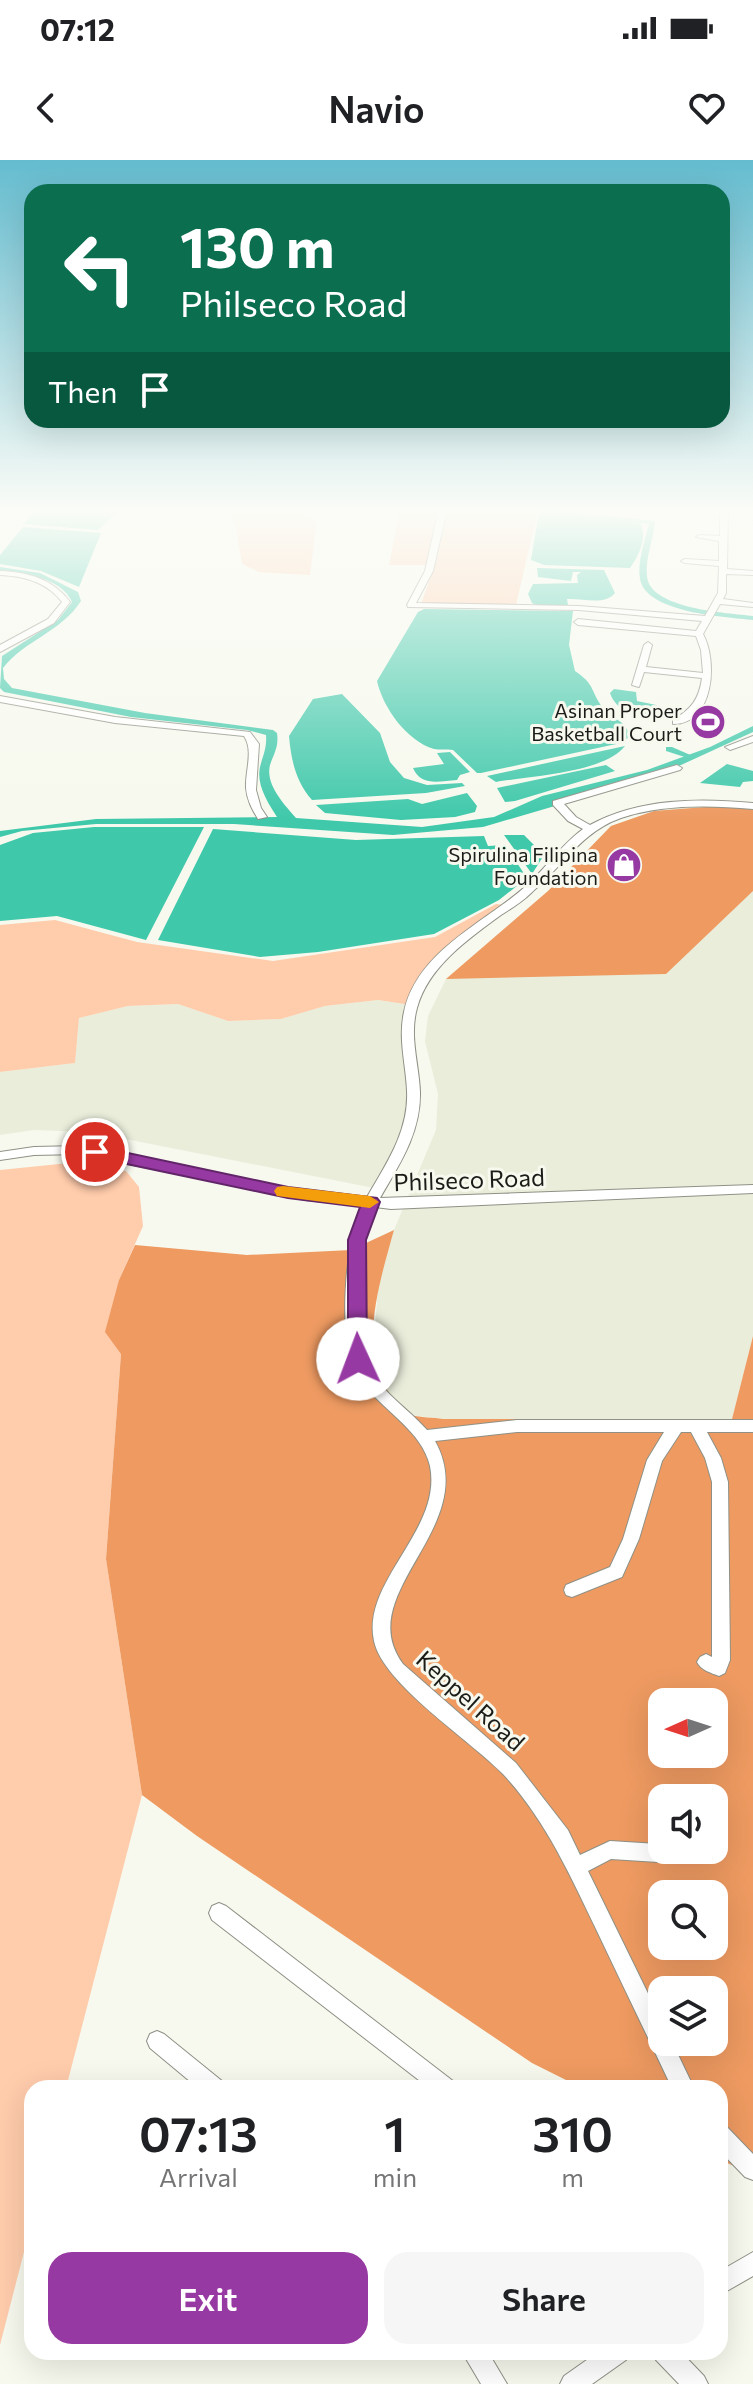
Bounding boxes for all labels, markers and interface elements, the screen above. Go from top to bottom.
text: 07:12 [40,10,115,47]
icon: back [24,86,68,130]
text: Navio [328,86,425,130]
icon: heart [685,86,729,130]
text: 130 m [180,211,335,280]
icon: left [48,216,152,320]
text: Philseco Road [180,280,407,324]
icon: arrive [133,368,177,412]
text: Then [48,372,117,409]
place label: Asinan Proper Basketball Court [531,698,682,745]
sports icon: Asinan Proper Basketball Court [689,703,727,741]
place label: Spirulina Filipina Foundation [448,842,598,889]
shop icon: Spirulina Filipina Foundation [605,846,643,884]
pin [61,1118,129,1186]
icon: arrive [73,1130,117,1174]
street label: Philseco Road [393,1162,545,1196]
position arrow [316,1317,400,1401]
street label: Keppel Road [411,1644,531,1756]
north arrow [648,1688,728,1768]
map controls [648,1688,728,2056]
button: sound [648,1784,728,1864]
button: search [648,1880,728,1960]
button: layers [648,1976,728,2056]
text: 07:13 [139,2103,258,2162]
text: 1 [384,2103,406,2162]
text: 310 [532,2103,613,2162]
text: Arrival [159,2161,238,2192]
text: min [373,2161,417,2192]
text: m [561,2161,584,2192]
button: Exit [48,2252,368,2344]
button: Share [384,2252,704,2344]

